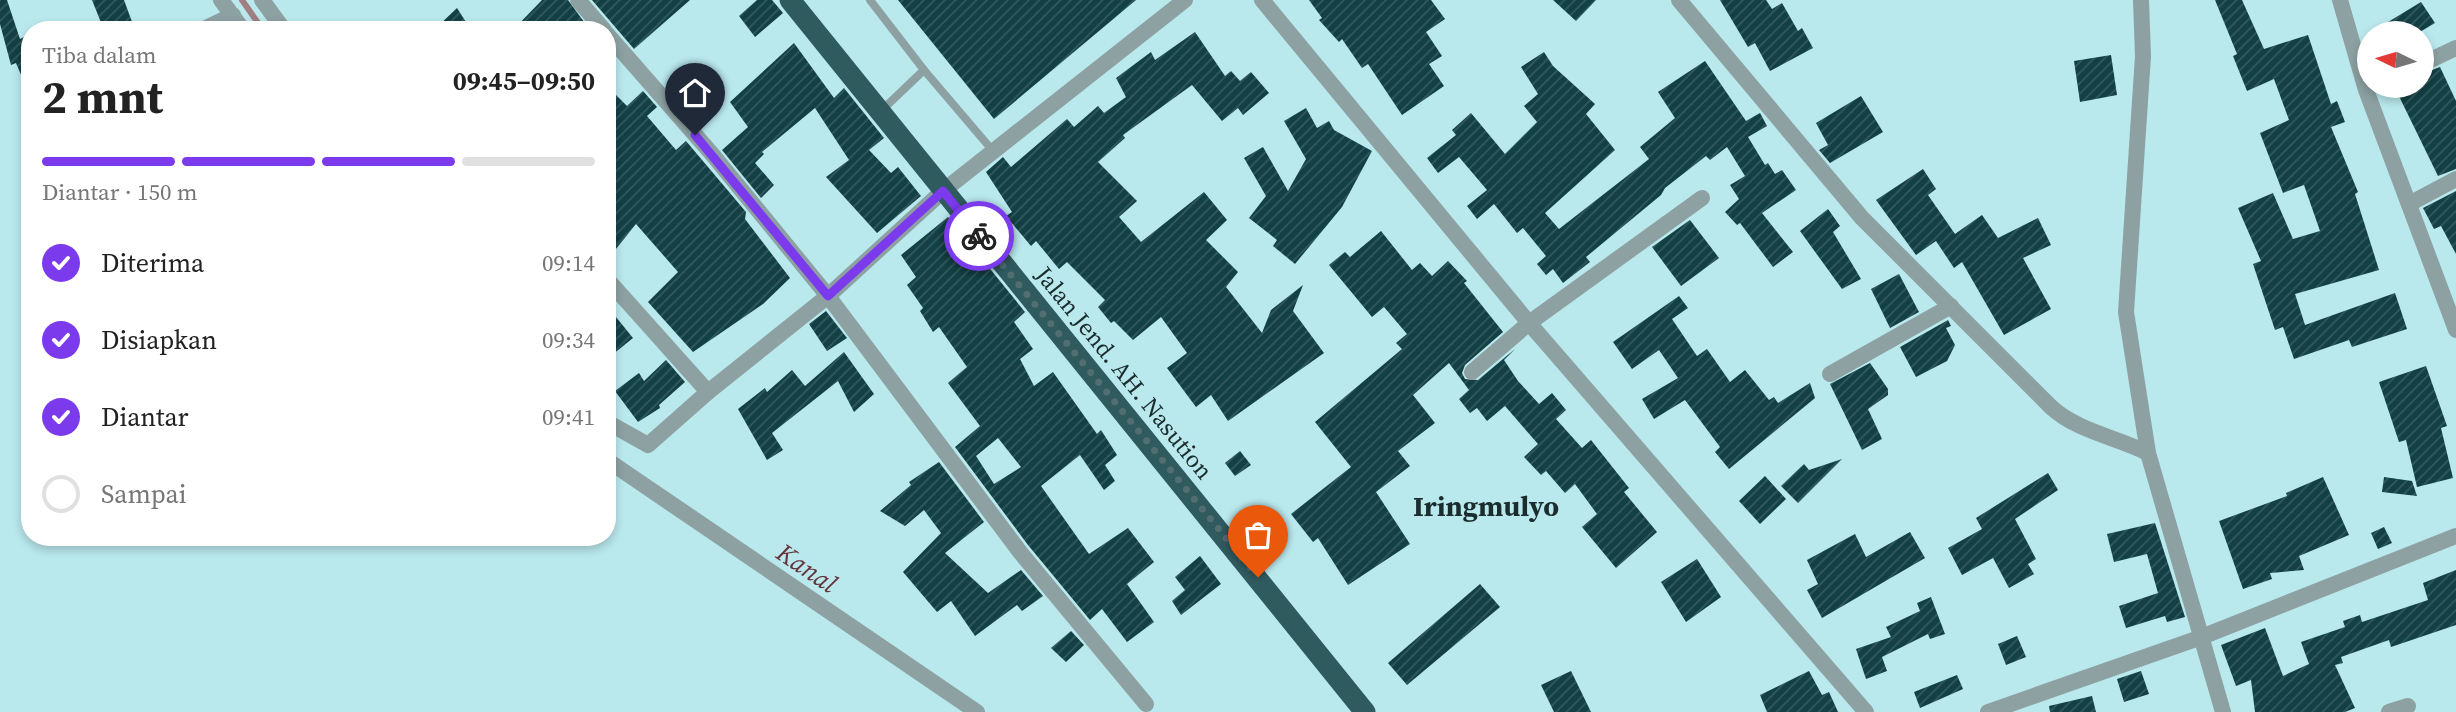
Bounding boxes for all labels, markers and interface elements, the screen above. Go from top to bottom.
north arrow [2357,21,2434,98]
map controls [2357,21,2434,98]
text: Tiba dalam [42,39,157,71]
text: 09:45–09:50 [453,63,595,99]
pin [665,63,725,135]
text: 2 mnt [42,65,163,128]
icon: home [676,74,714,112]
text: Diantar · 150 m [42,176,198,208]
courier [944,201,1014,271]
icon: bike [960,217,998,255]
icon: check [42,244,80,282]
text: Diterima [101,245,204,281]
text: 09:14 [542,247,595,279]
street label: Jalan Jend. AH. Nasution [1027,258,1221,486]
icon: check [42,321,80,359]
text: Disiapkan [101,322,217,358]
text: 09:34 [542,324,595,356]
icon: check [42,398,80,436]
text: Diantar [101,399,189,435]
text: 09:41 [542,401,595,433]
text: Sampai [101,476,187,512]
district label: Iringmulyo [1413,487,1559,525]
pin [1228,505,1288,577]
icon: bag [1239,516,1277,554]
water label: Kanal [769,534,845,602]

